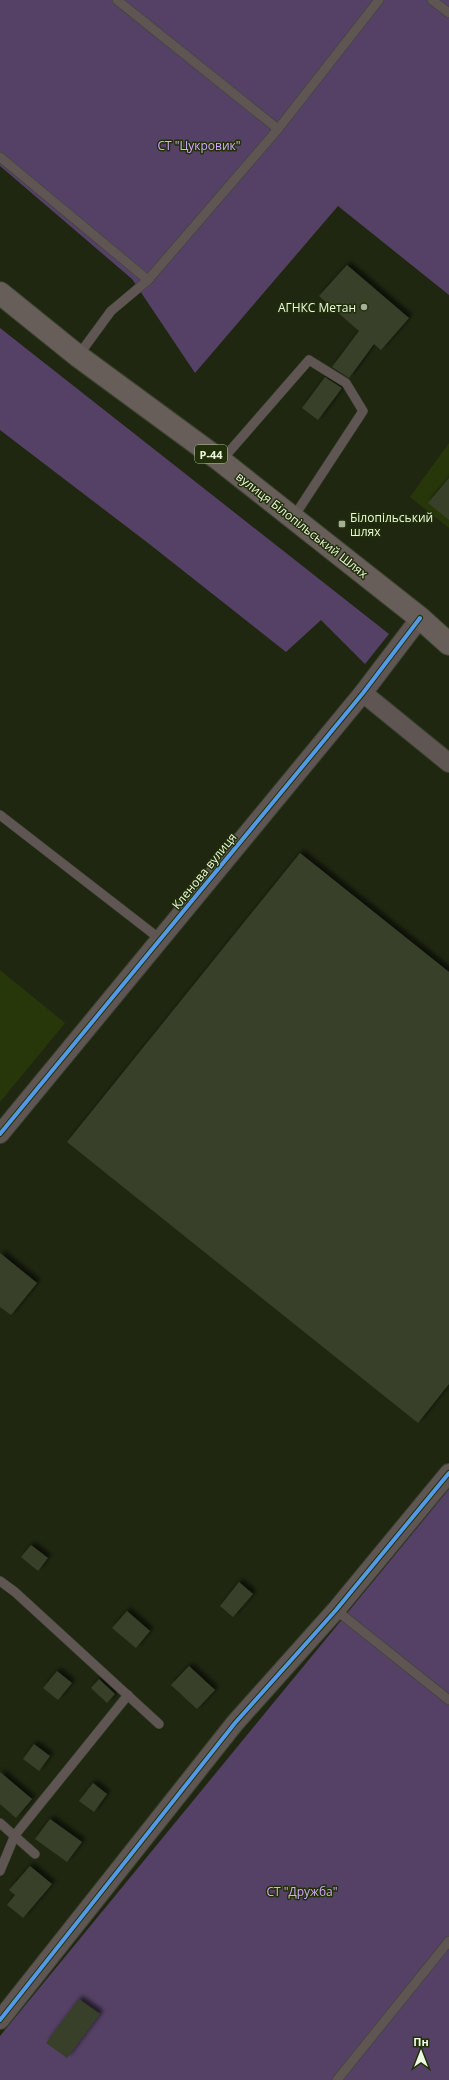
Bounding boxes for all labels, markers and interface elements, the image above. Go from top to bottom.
park label: СТ "Цукровик" [157,137,241,154]
place label: АГНКС Метан [278,299,356,316]
marker: АГНКС Метан [359,302,369,312]
road number: Р-44 [195,445,227,463]
street label: вулиця Білопільський Шлях [232,468,372,582]
place label: Білопільський шлях [350,509,433,540]
marker: Білопільський шлях [337,519,347,529]
street label: Кленова вулиця [168,829,240,913]
park label: СТ "Дружба" [266,1883,338,1900]
north arrow [401,2032,441,2072]
text: Пн [413,2034,429,2049]

